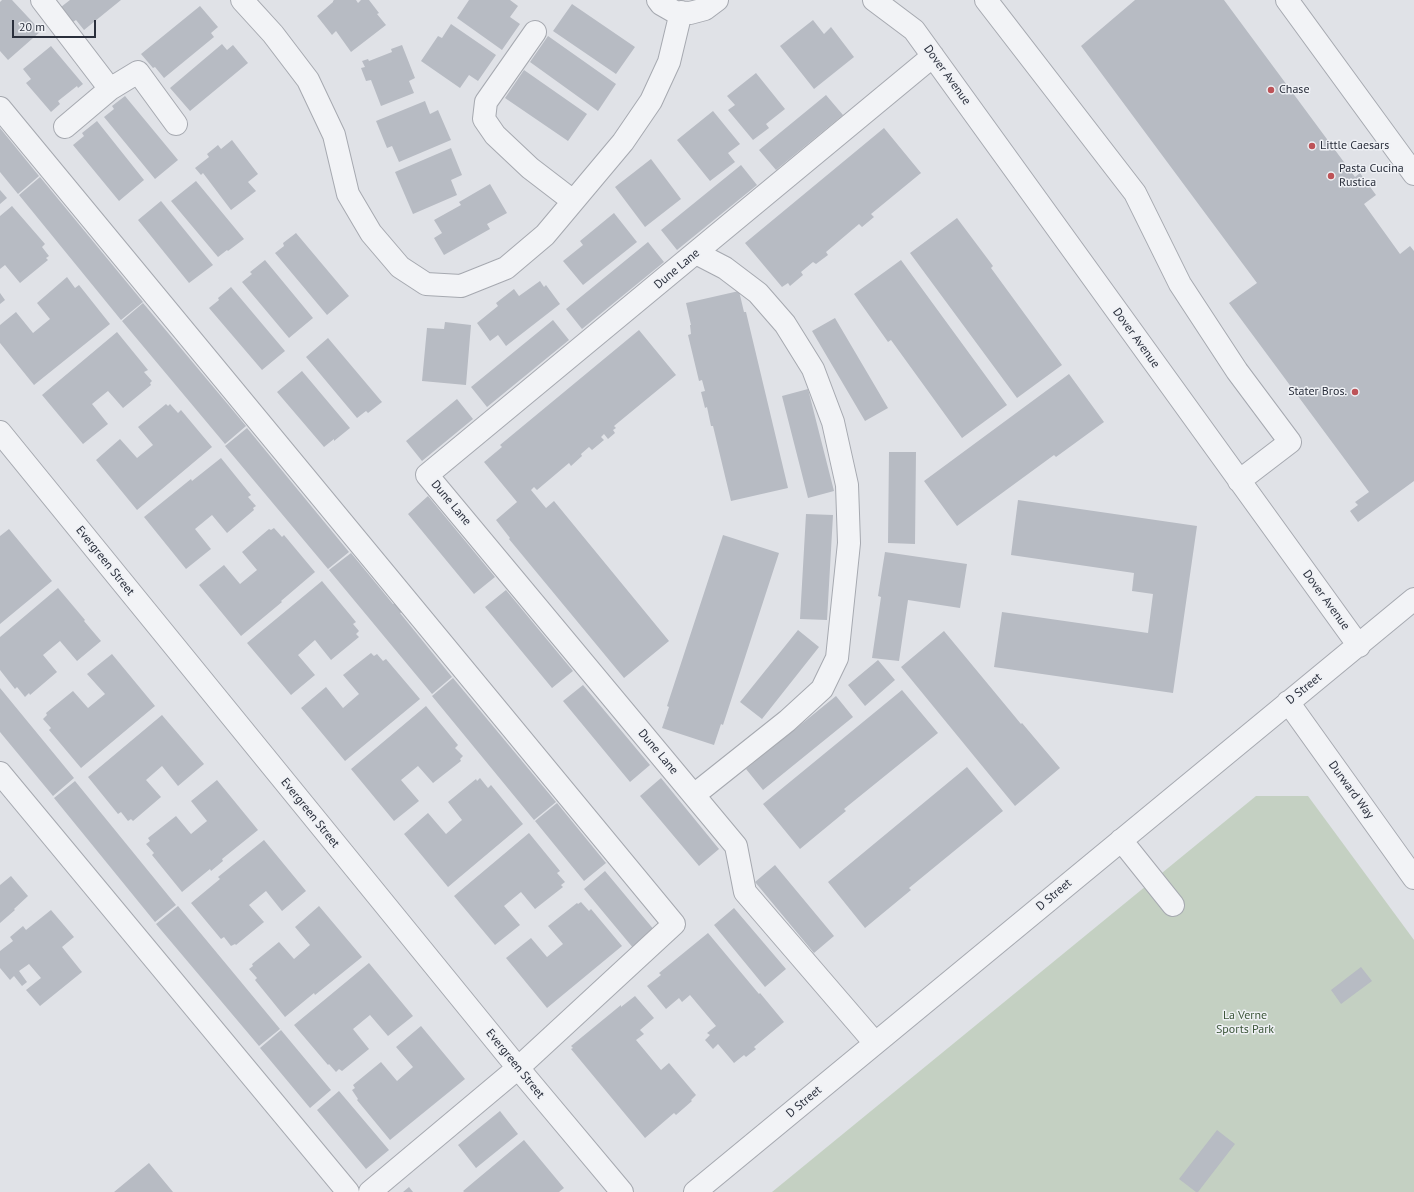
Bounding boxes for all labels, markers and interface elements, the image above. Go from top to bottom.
scale bar [14,12,98,38]
text: 20 m [19,19,45,34]
street label: Dover Avenue [920,42,974,108]
place label: Chase [1279,83,1310,97]
marker: Chase [1266,85,1276,95]
place label: Little Caesars [1320,139,1389,153]
marker: Little Caesars [1307,141,1317,151]
place label: Pasta Cucina Rustica [1339,162,1404,190]
marker: Pasta Cucina Rustica [1326,171,1336,181]
street label: Dune Lane [651,246,703,292]
street label: Dover Avenue [1109,305,1163,371]
place label: Stater Bros. [1288,385,1347,399]
marker: Stater Bros. [1350,387,1360,397]
street label: Dune Lane [428,477,474,529]
street label: Evergreen Street [73,523,137,599]
street label: Dover Avenue [1299,567,1353,633]
street label: D Street [1283,670,1325,708]
street label: Dune Lane [635,726,681,778]
street label: Durward Way [1325,758,1377,822]
street label: Evergreen Street [278,775,342,851]
street label: D Street [1033,876,1075,914]
park label: La Verne Sports Park [1216,1009,1274,1037]
street label: Evergreen Street [483,1026,547,1102]
street label: D Street [783,1083,825,1121]

